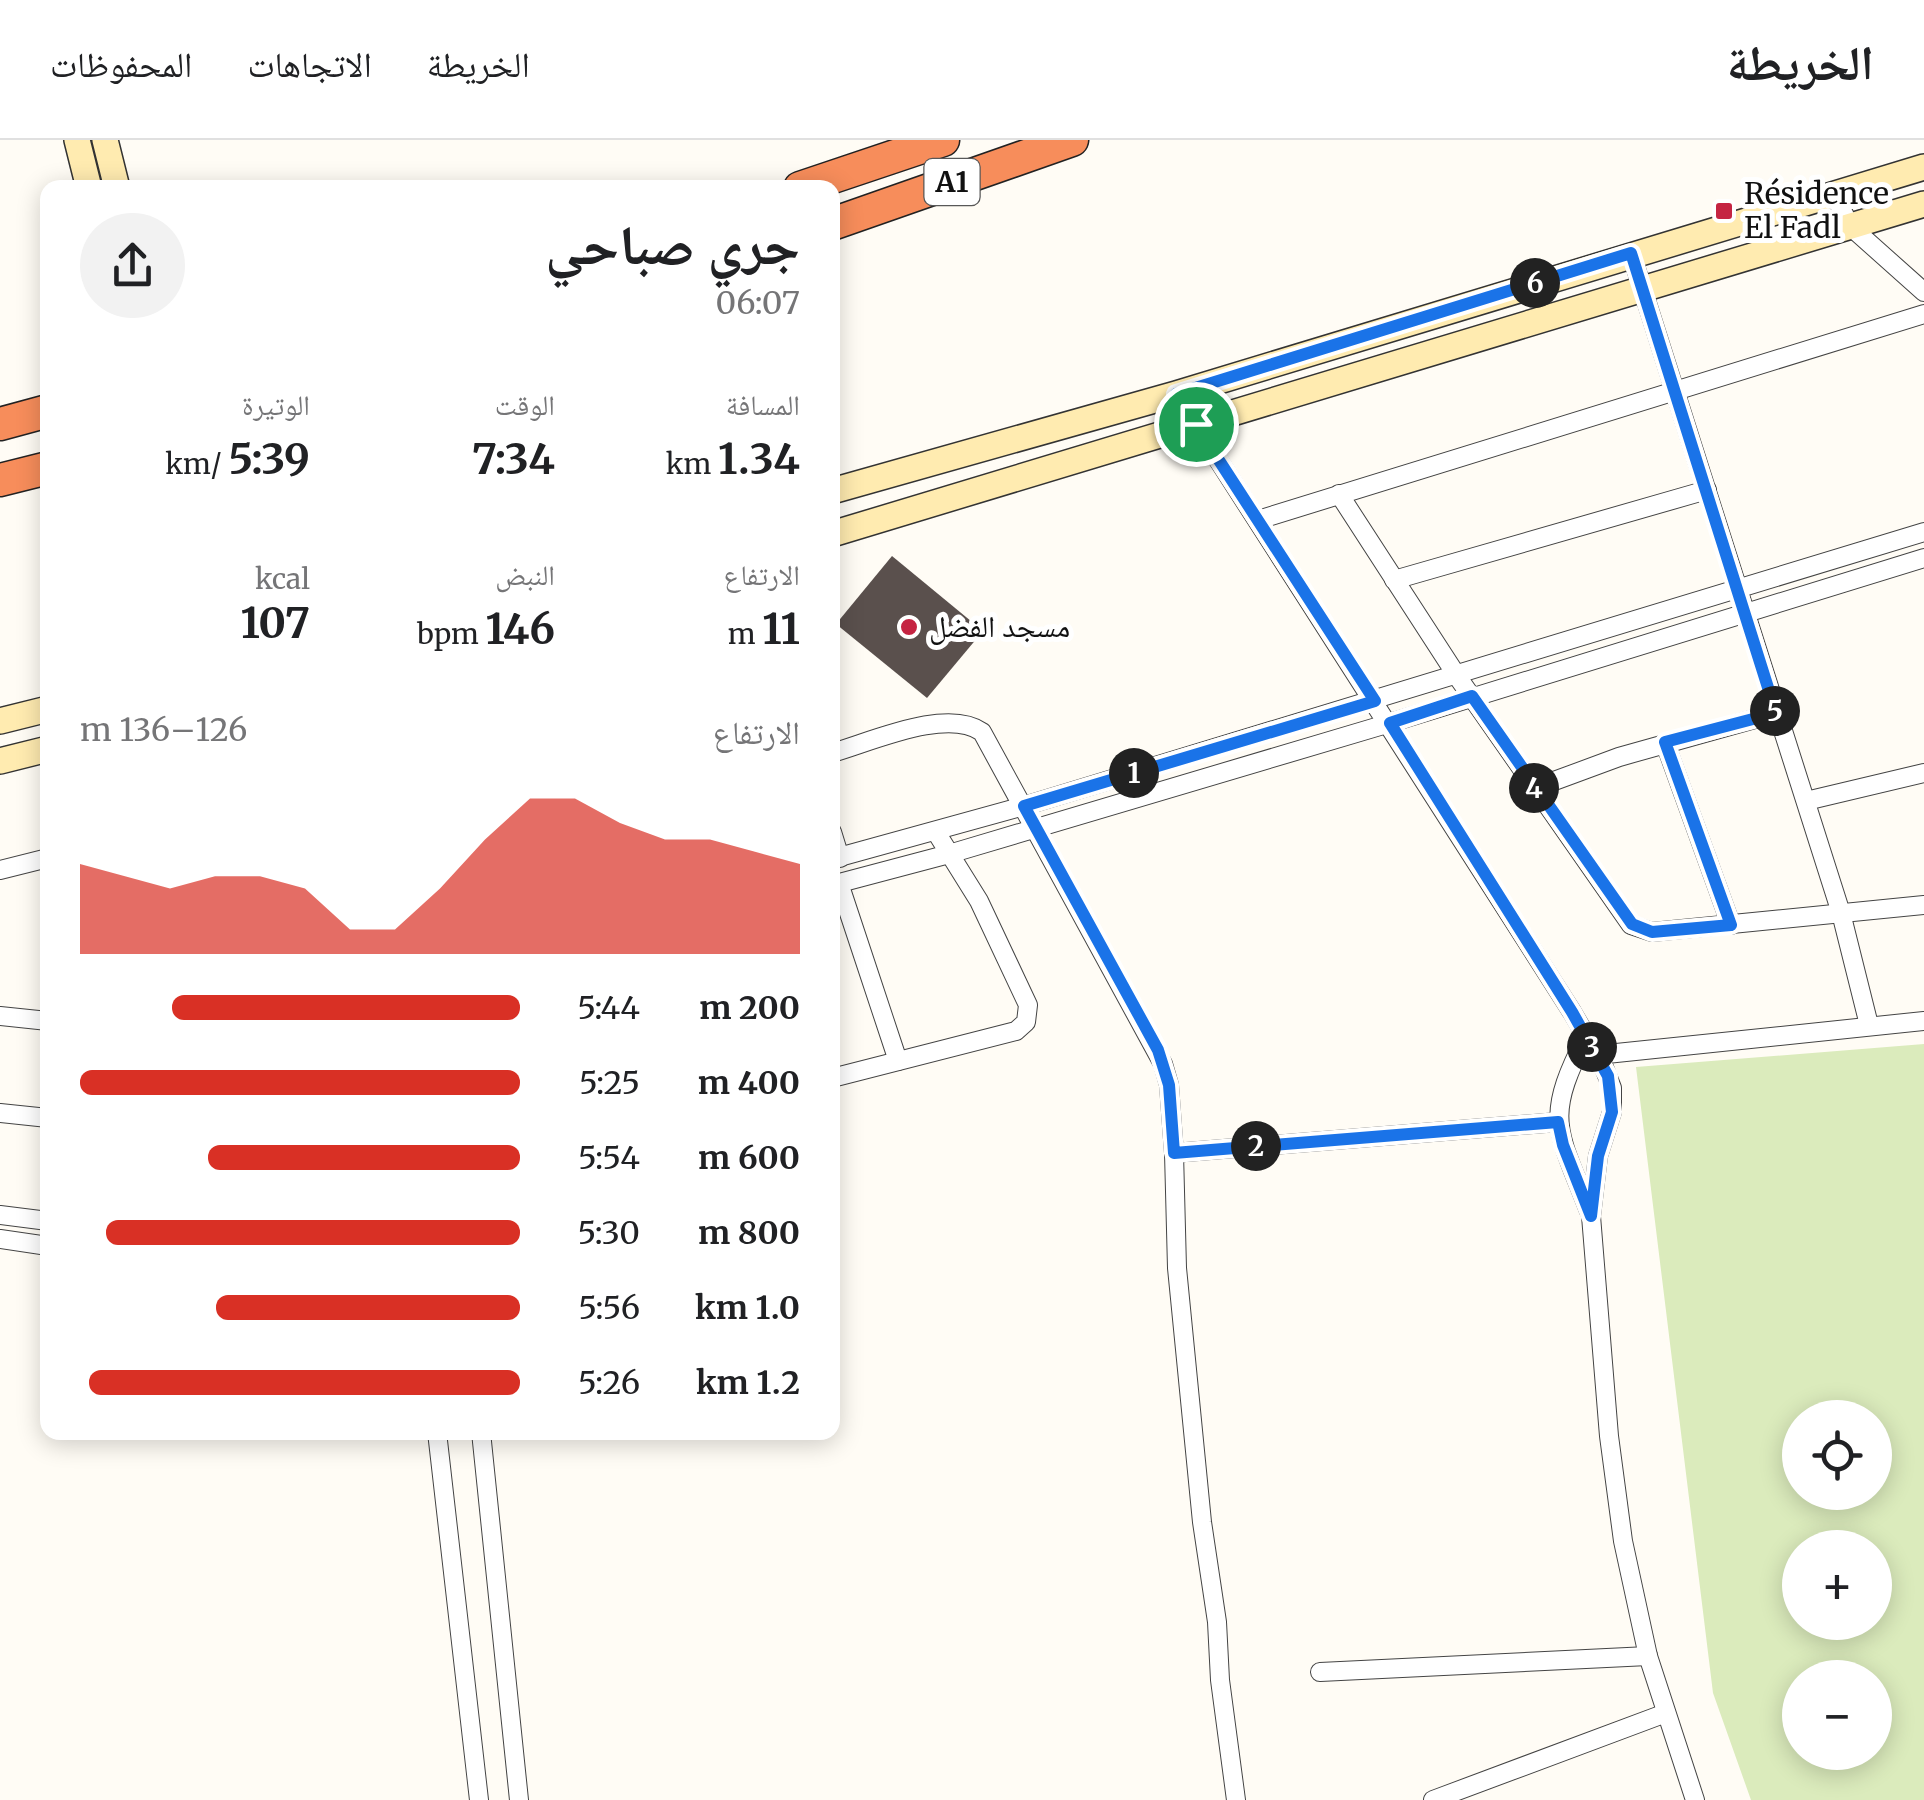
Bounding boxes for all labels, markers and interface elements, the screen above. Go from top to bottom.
text: الخريطة [1727,33,1874,93]
text: المحفوظات [50,43,192,87]
text: الاتجاهات [247,43,372,87]
text: الخريطة [427,43,530,87]
road number: A1 [924,159,980,205]
place label: Résidence El Fadl [1744,174,1889,246]
marker: Résidence El Fadl [1713,200,1735,222]
text: جري صباحي [545,211,800,280]
button: share [80,213,185,318]
pin: 6 [1510,258,1560,308]
text: 6 [1526,265,1544,301]
text: 06:07 [716,283,800,323]
pin [1154,382,1239,467]
text: الوتيرة [242,387,310,423]
text: الوقت [495,387,555,423]
text: المسافة [726,387,800,423]
icon: arrive [1169,397,1224,452]
text: 5:39 [228,433,310,485]
text: 7:34 [472,433,555,485]
text: 1.34 [718,433,800,485]
text: /km [165,446,228,482]
text: km [666,446,718,482]
text: النبض [495,557,555,593]
text: الارتفاع [724,557,800,593]
text: kcal [255,561,310,597]
text: 107 [240,597,310,649]
text: 146 [485,603,555,655]
text: 11 [762,603,800,655]
place label: مسجد الفضل [929,607,1070,645]
text: bpm [417,616,485,652]
text: m [728,616,762,652]
marker: مسجد الفضل [898,616,920,638]
pin: 5 [1750,686,1800,736]
text: 5 [1767,693,1783,729]
text: 126–136 m [80,710,247,750]
text: الارتفاع [713,713,800,753]
pin: 1 [1109,748,1159,798]
text: 1 [1128,755,1140,791]
pin: 4 [1509,763,1559,813]
text: 4 [1525,770,1543,806]
text: 5:44 [577,988,640,1028]
text: 200 m [699,988,800,1028]
pin: 3 [1567,1022,1617,1072]
text: 3 [1584,1029,1600,1065]
text: 5:25 [579,1063,640,1103]
text: 400 m [698,1063,800,1103]
pin: 2 [1231,1121,1281,1171]
text: 2 [1248,1128,1264,1164]
text: 5:54 [578,1138,640,1178]
text: 600 m [698,1138,800,1178]
text: 5:30 [578,1213,640,1253]
text: 800 m [698,1213,800,1253]
text: 5:56 [578,1288,640,1328]
text: 1.0 km [695,1288,800,1328]
text: 5:26 [578,1363,640,1403]
text: 1.2 km [696,1363,800,1403]
map controls [1782,1400,1892,1770]
button: locate [1782,1400,1892,1510]
button: + [1782,1530,1892,1640]
button: − [1782,1660,1892,1770]

